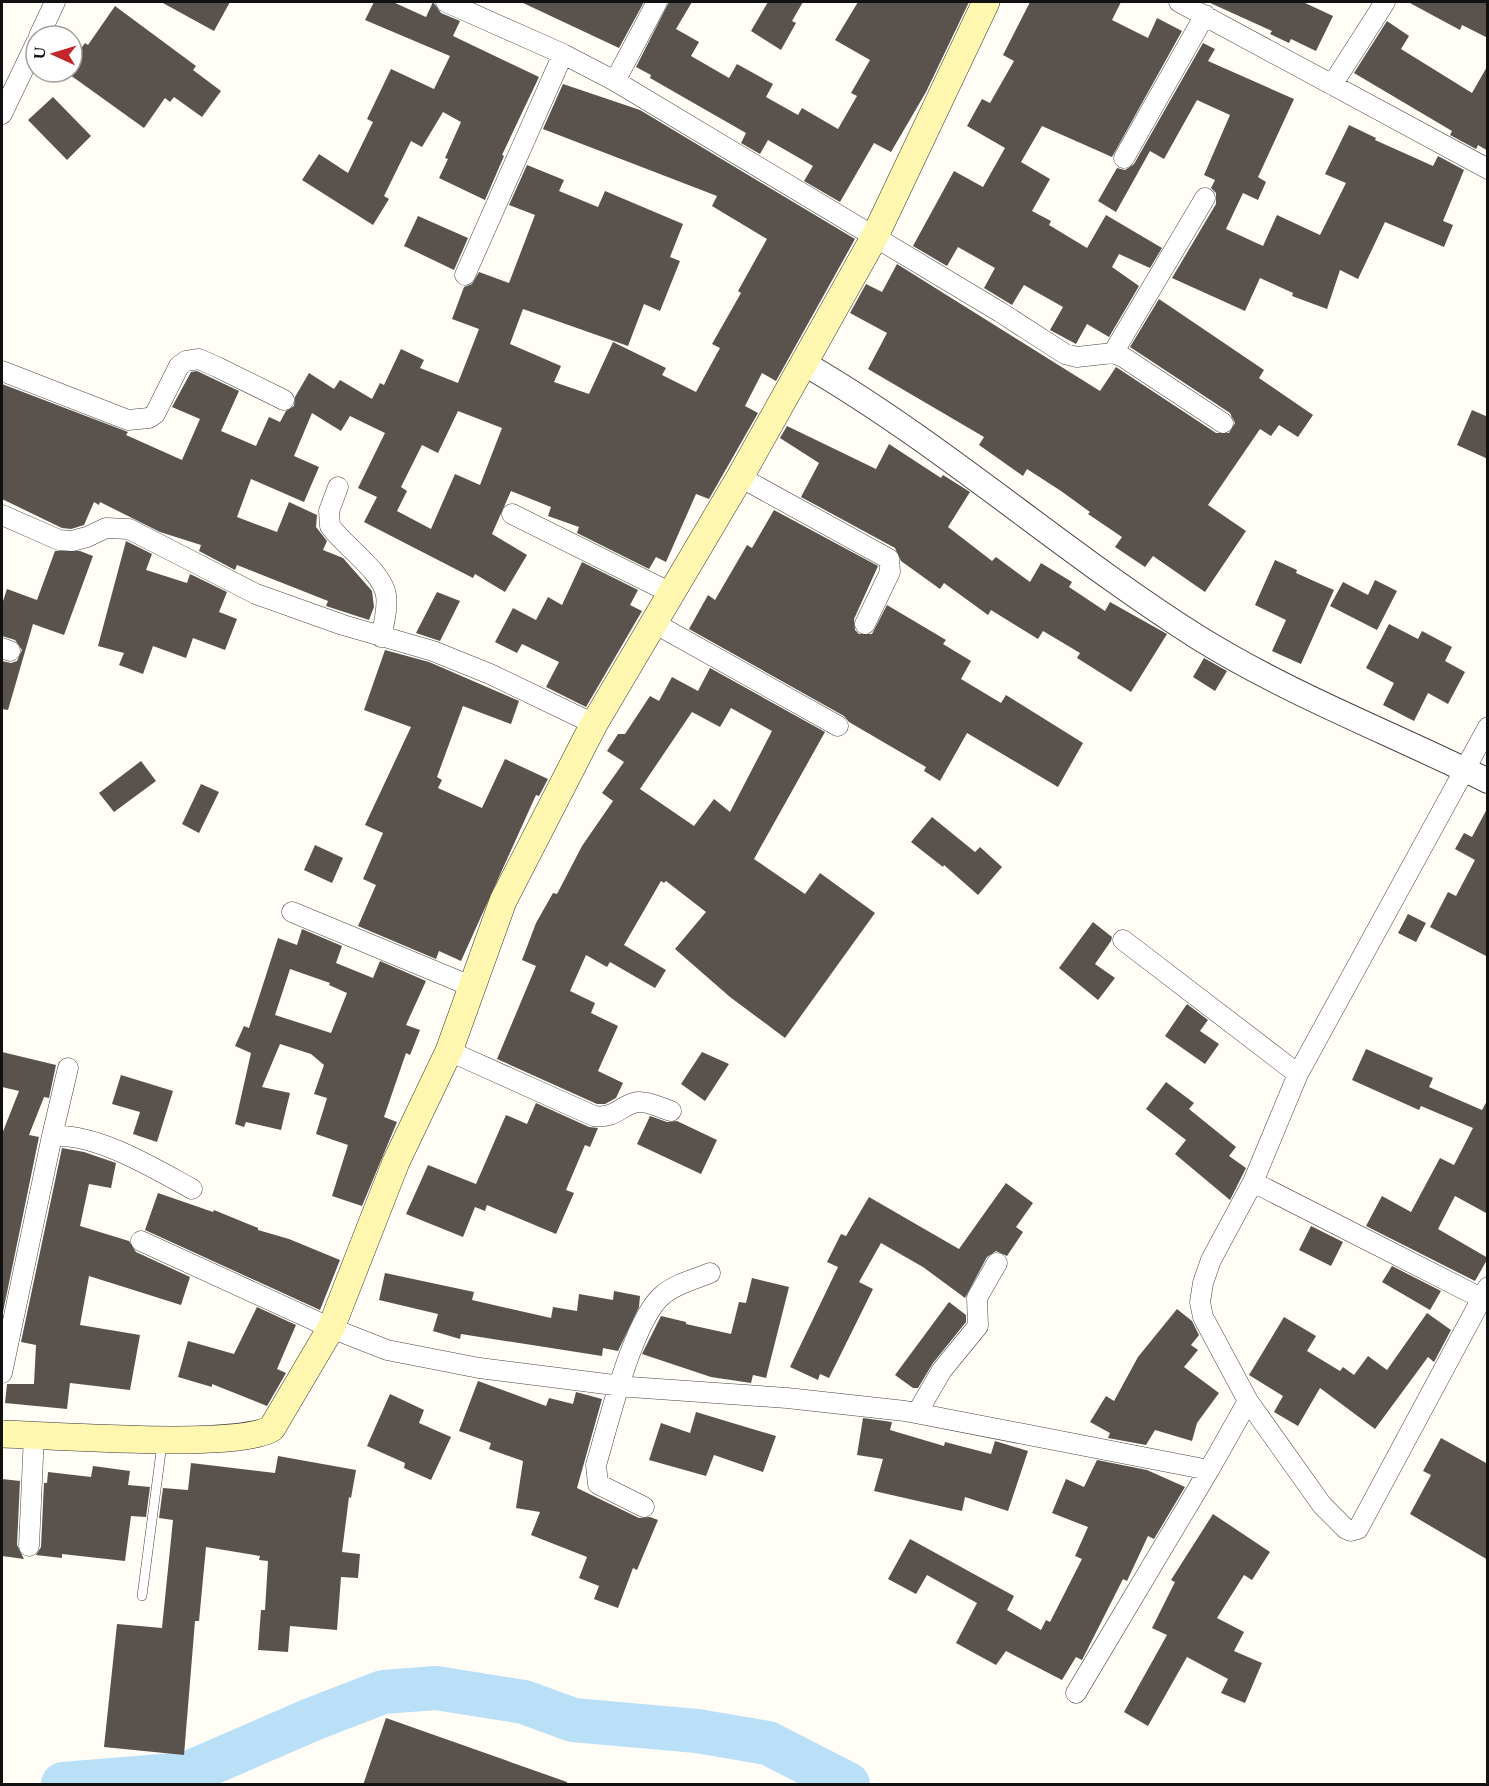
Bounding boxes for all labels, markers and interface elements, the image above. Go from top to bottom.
north arrow [24,24,84,84]
text: U [28,45,52,61]

